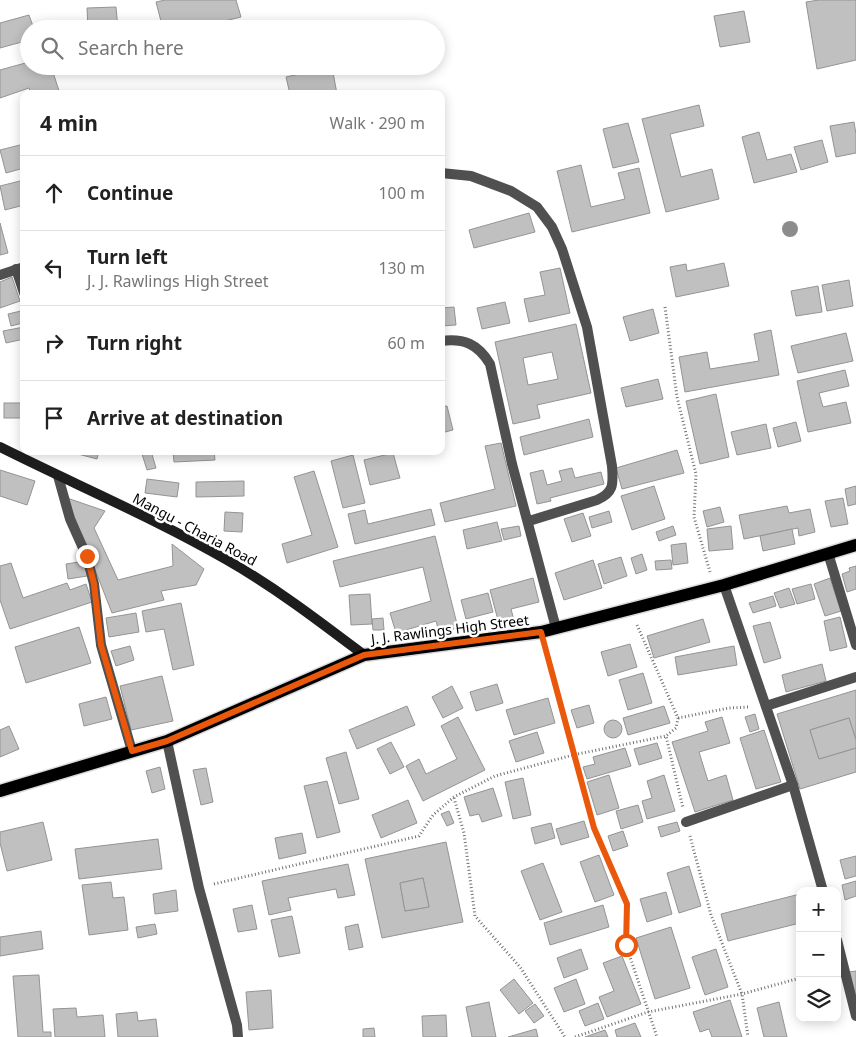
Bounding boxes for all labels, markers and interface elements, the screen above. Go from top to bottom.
search box [20,20,445,75]
icon: search [38,34,66,62]
text: Search here [78,35,184,61]
text: 4 min [40,109,98,137]
text: Walk · 290 m [330,112,425,134]
icon: ahead [40,179,68,207]
text: Continue [87,180,173,206]
text: 100 m [378,182,425,204]
text: Turn left [87,244,168,270]
icon: left [40,254,68,282]
text: 130 m [378,257,425,279]
text: J. J. Rawlings High Street [87,270,269,292]
icon: right [40,329,68,357]
text: Turn right [87,330,182,356]
text: 60 m [388,332,425,354]
icon: arrive [40,404,68,432]
text: Arrive at destination [87,405,283,431]
street label: Mangu - Charia Road [130,488,260,570]
route end [76,545,99,568]
street label: J. J. Rawlings High Street [368,610,530,648]
map controls [796,887,841,1022]
button: + [796,887,841,932]
button: − [796,932,841,977]
route start [615,934,638,957]
button: layers [796,977,841,1022]

